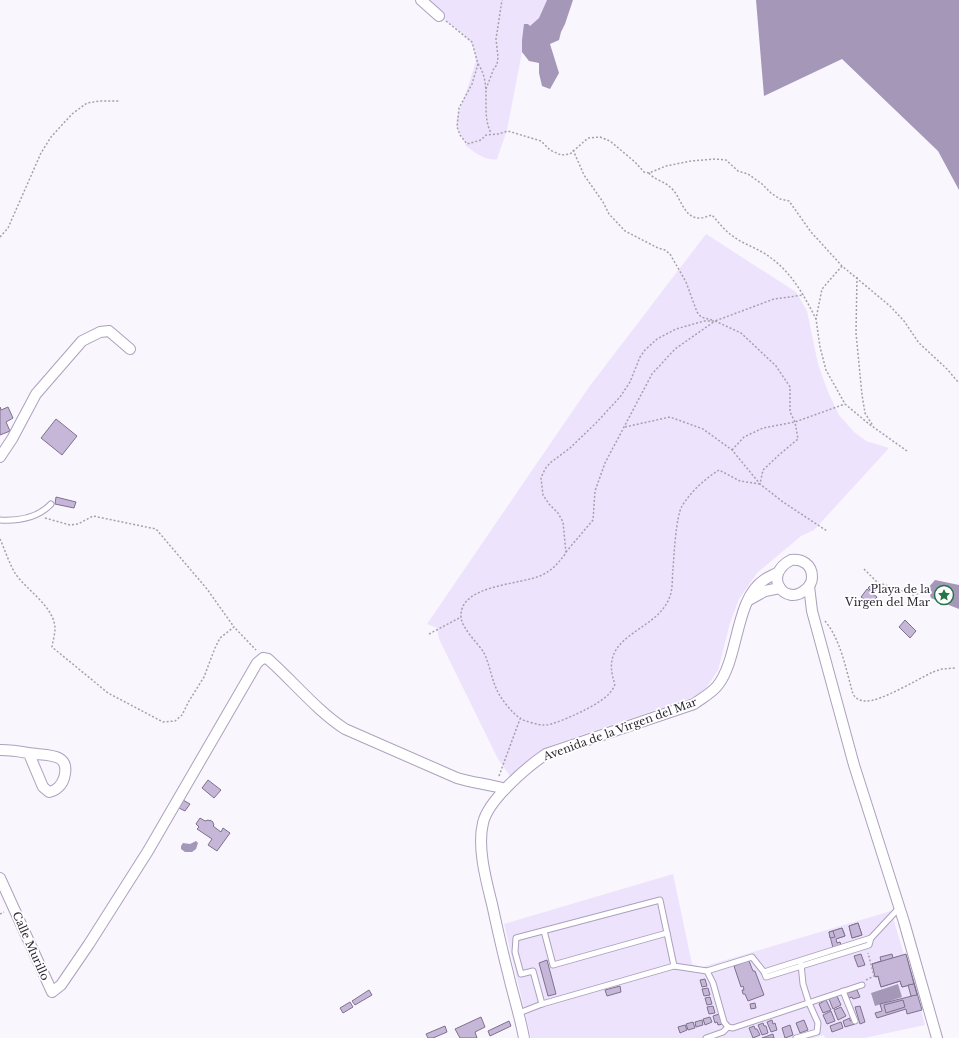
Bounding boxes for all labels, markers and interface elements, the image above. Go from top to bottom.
place label: Playa de la Virgen del Mar [844,582,931,609]
place icon: Playa de la Virgen del Mar [933,584,955,606]
street label: Avenida de la Virgen del Mar [540,694,699,764]
street label: Calle Murillo [10,909,52,983]

